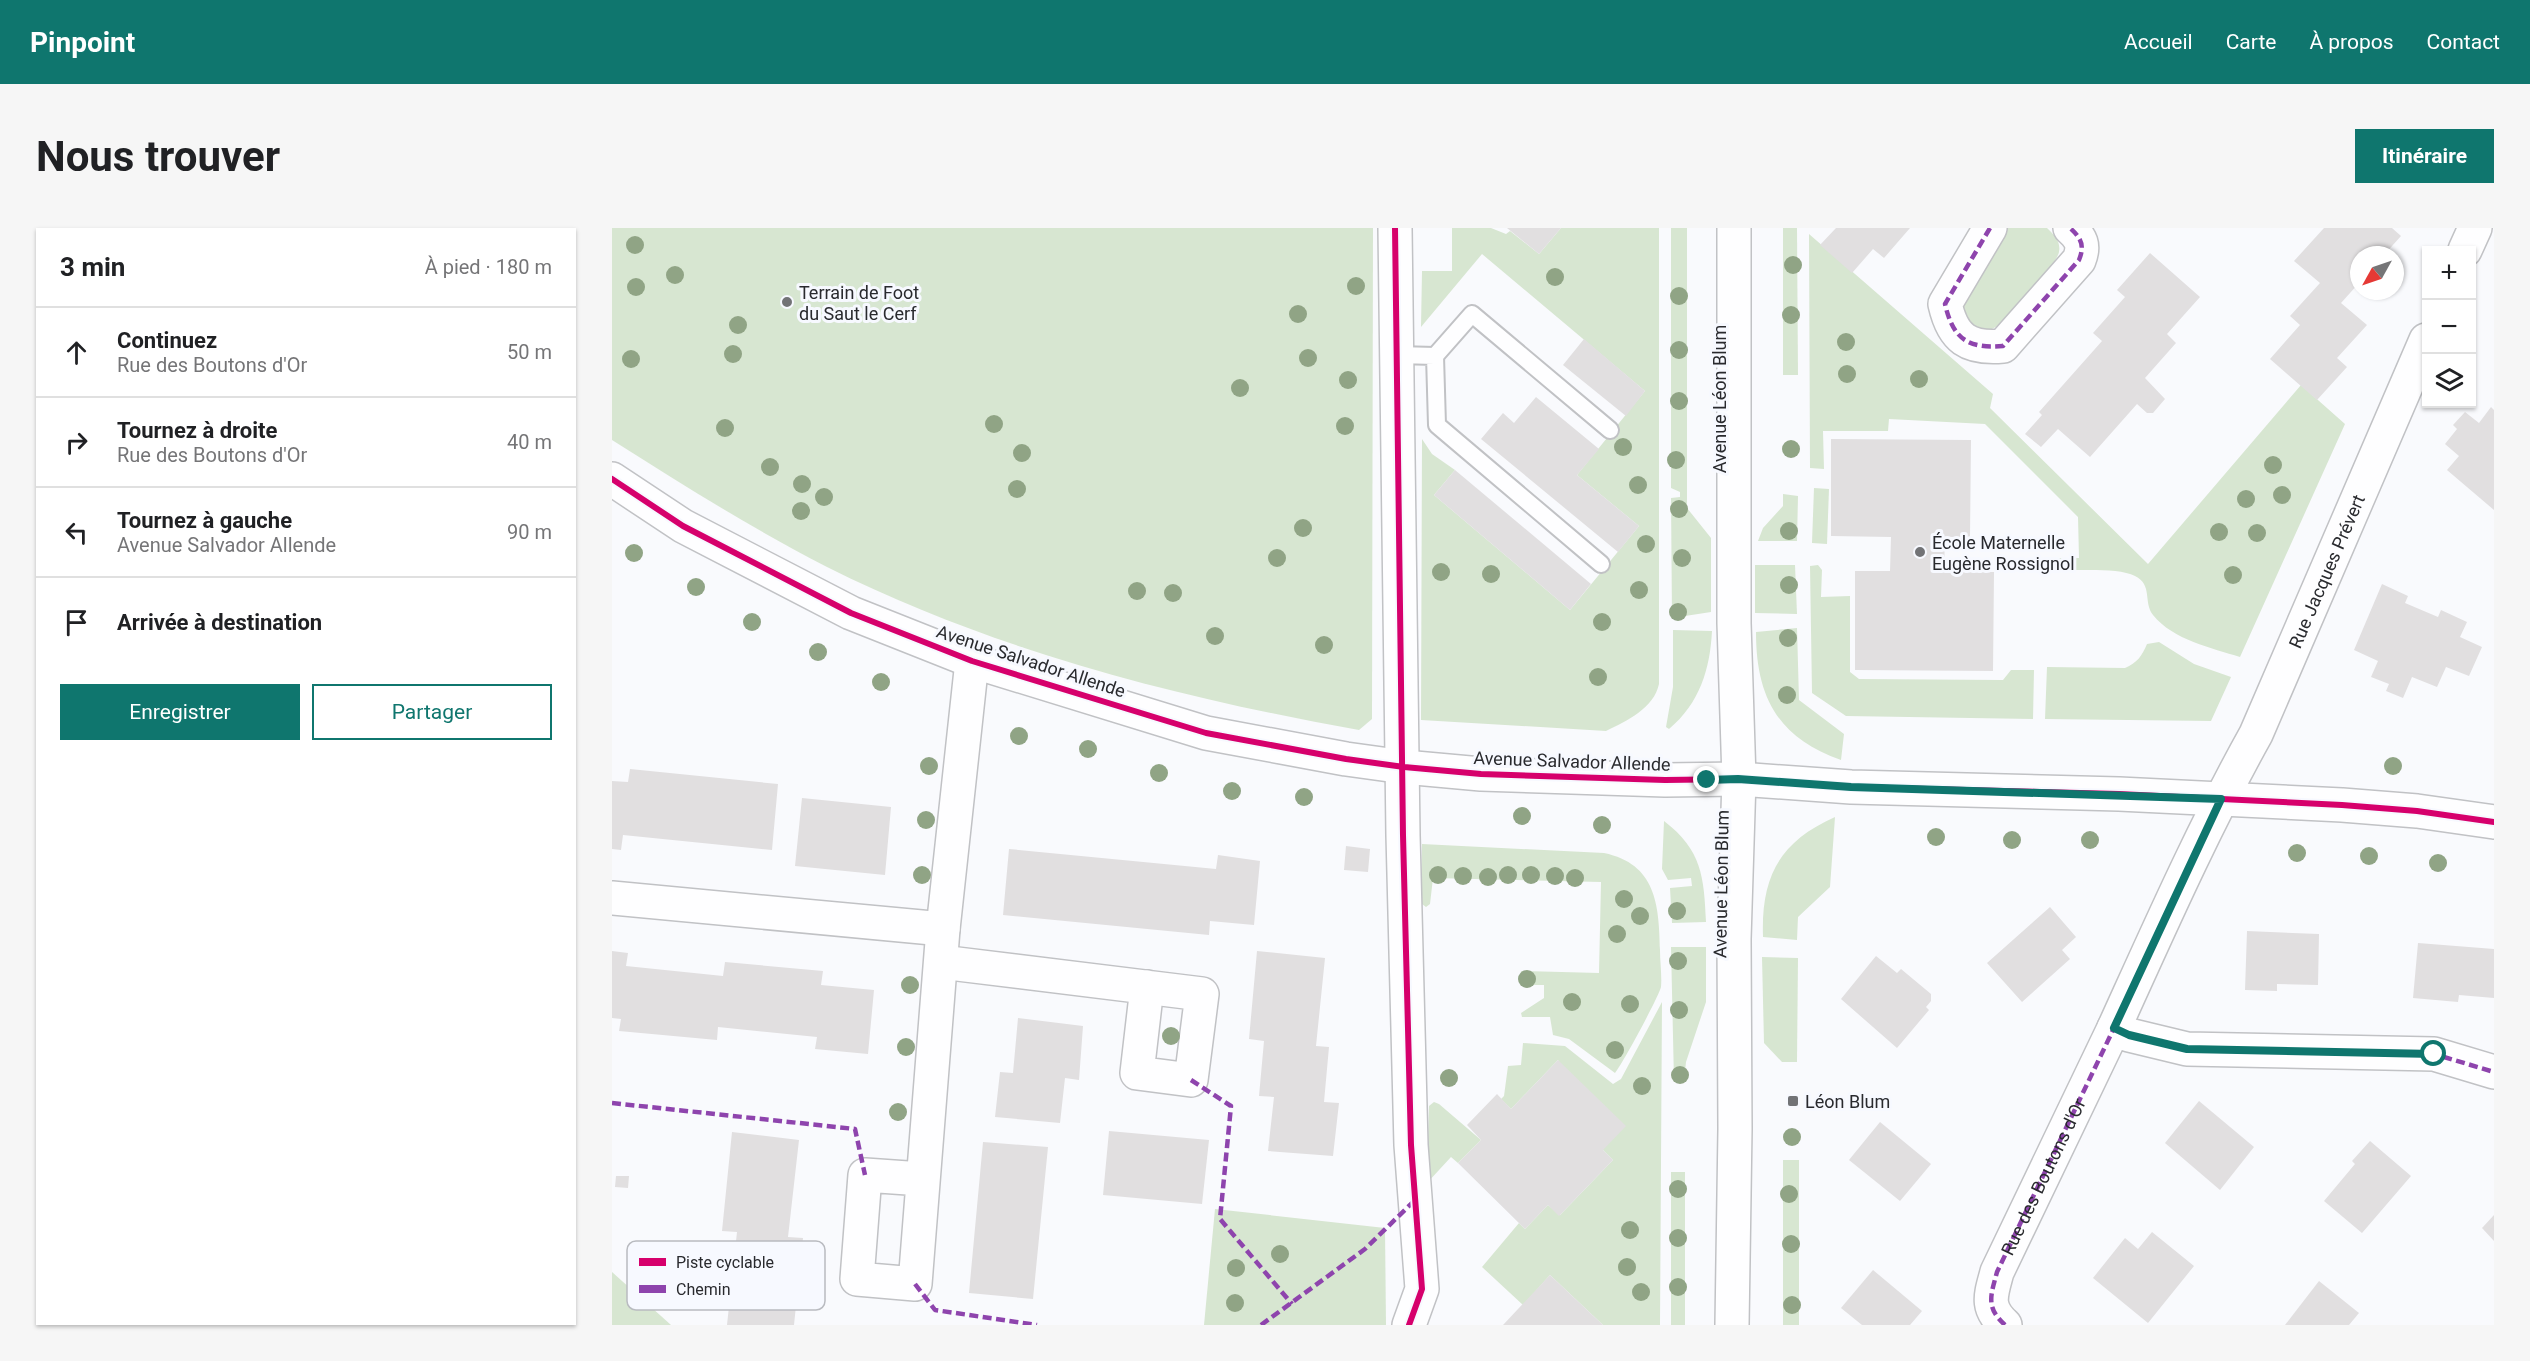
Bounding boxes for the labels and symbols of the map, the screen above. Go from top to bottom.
north arrow [2350,246,2404,300]
place label: Terrain de Foot du Saut le Cerf [799,282,919,324]
marker: Terrain de Foot du Saut le Cerf [780,295,794,309]
street label: Avenue Léon Blum [1709,325,1730,473]
street label: Rue Jacques Prévert [2284,491,2369,651]
place label: École Maternelle Eugène Rossignol [1932,532,2075,574]
marker: École Maternelle Eugène Rossignol [1913,545,1927,559]
street label: Avenue Salvador Allende [934,621,1128,701]
street label: Avenue Salvador Allende [1473,747,1671,775]
route end [1693,766,1719,792]
street label: Avenue Léon Blum [1709,810,1733,958]
route start [2420,1040,2446,1066]
place label: Léon Blum [1805,1091,1890,1112]
marker: Léon Blum [1786,1094,1800,1108]
street label: Rue des Boutons d'Or [1996,1095,2089,1258]
legend [627,1241,825,1310]
text: Piste cyclable [676,1253,774,1272]
text: Chemin [676,1280,730,1299]

